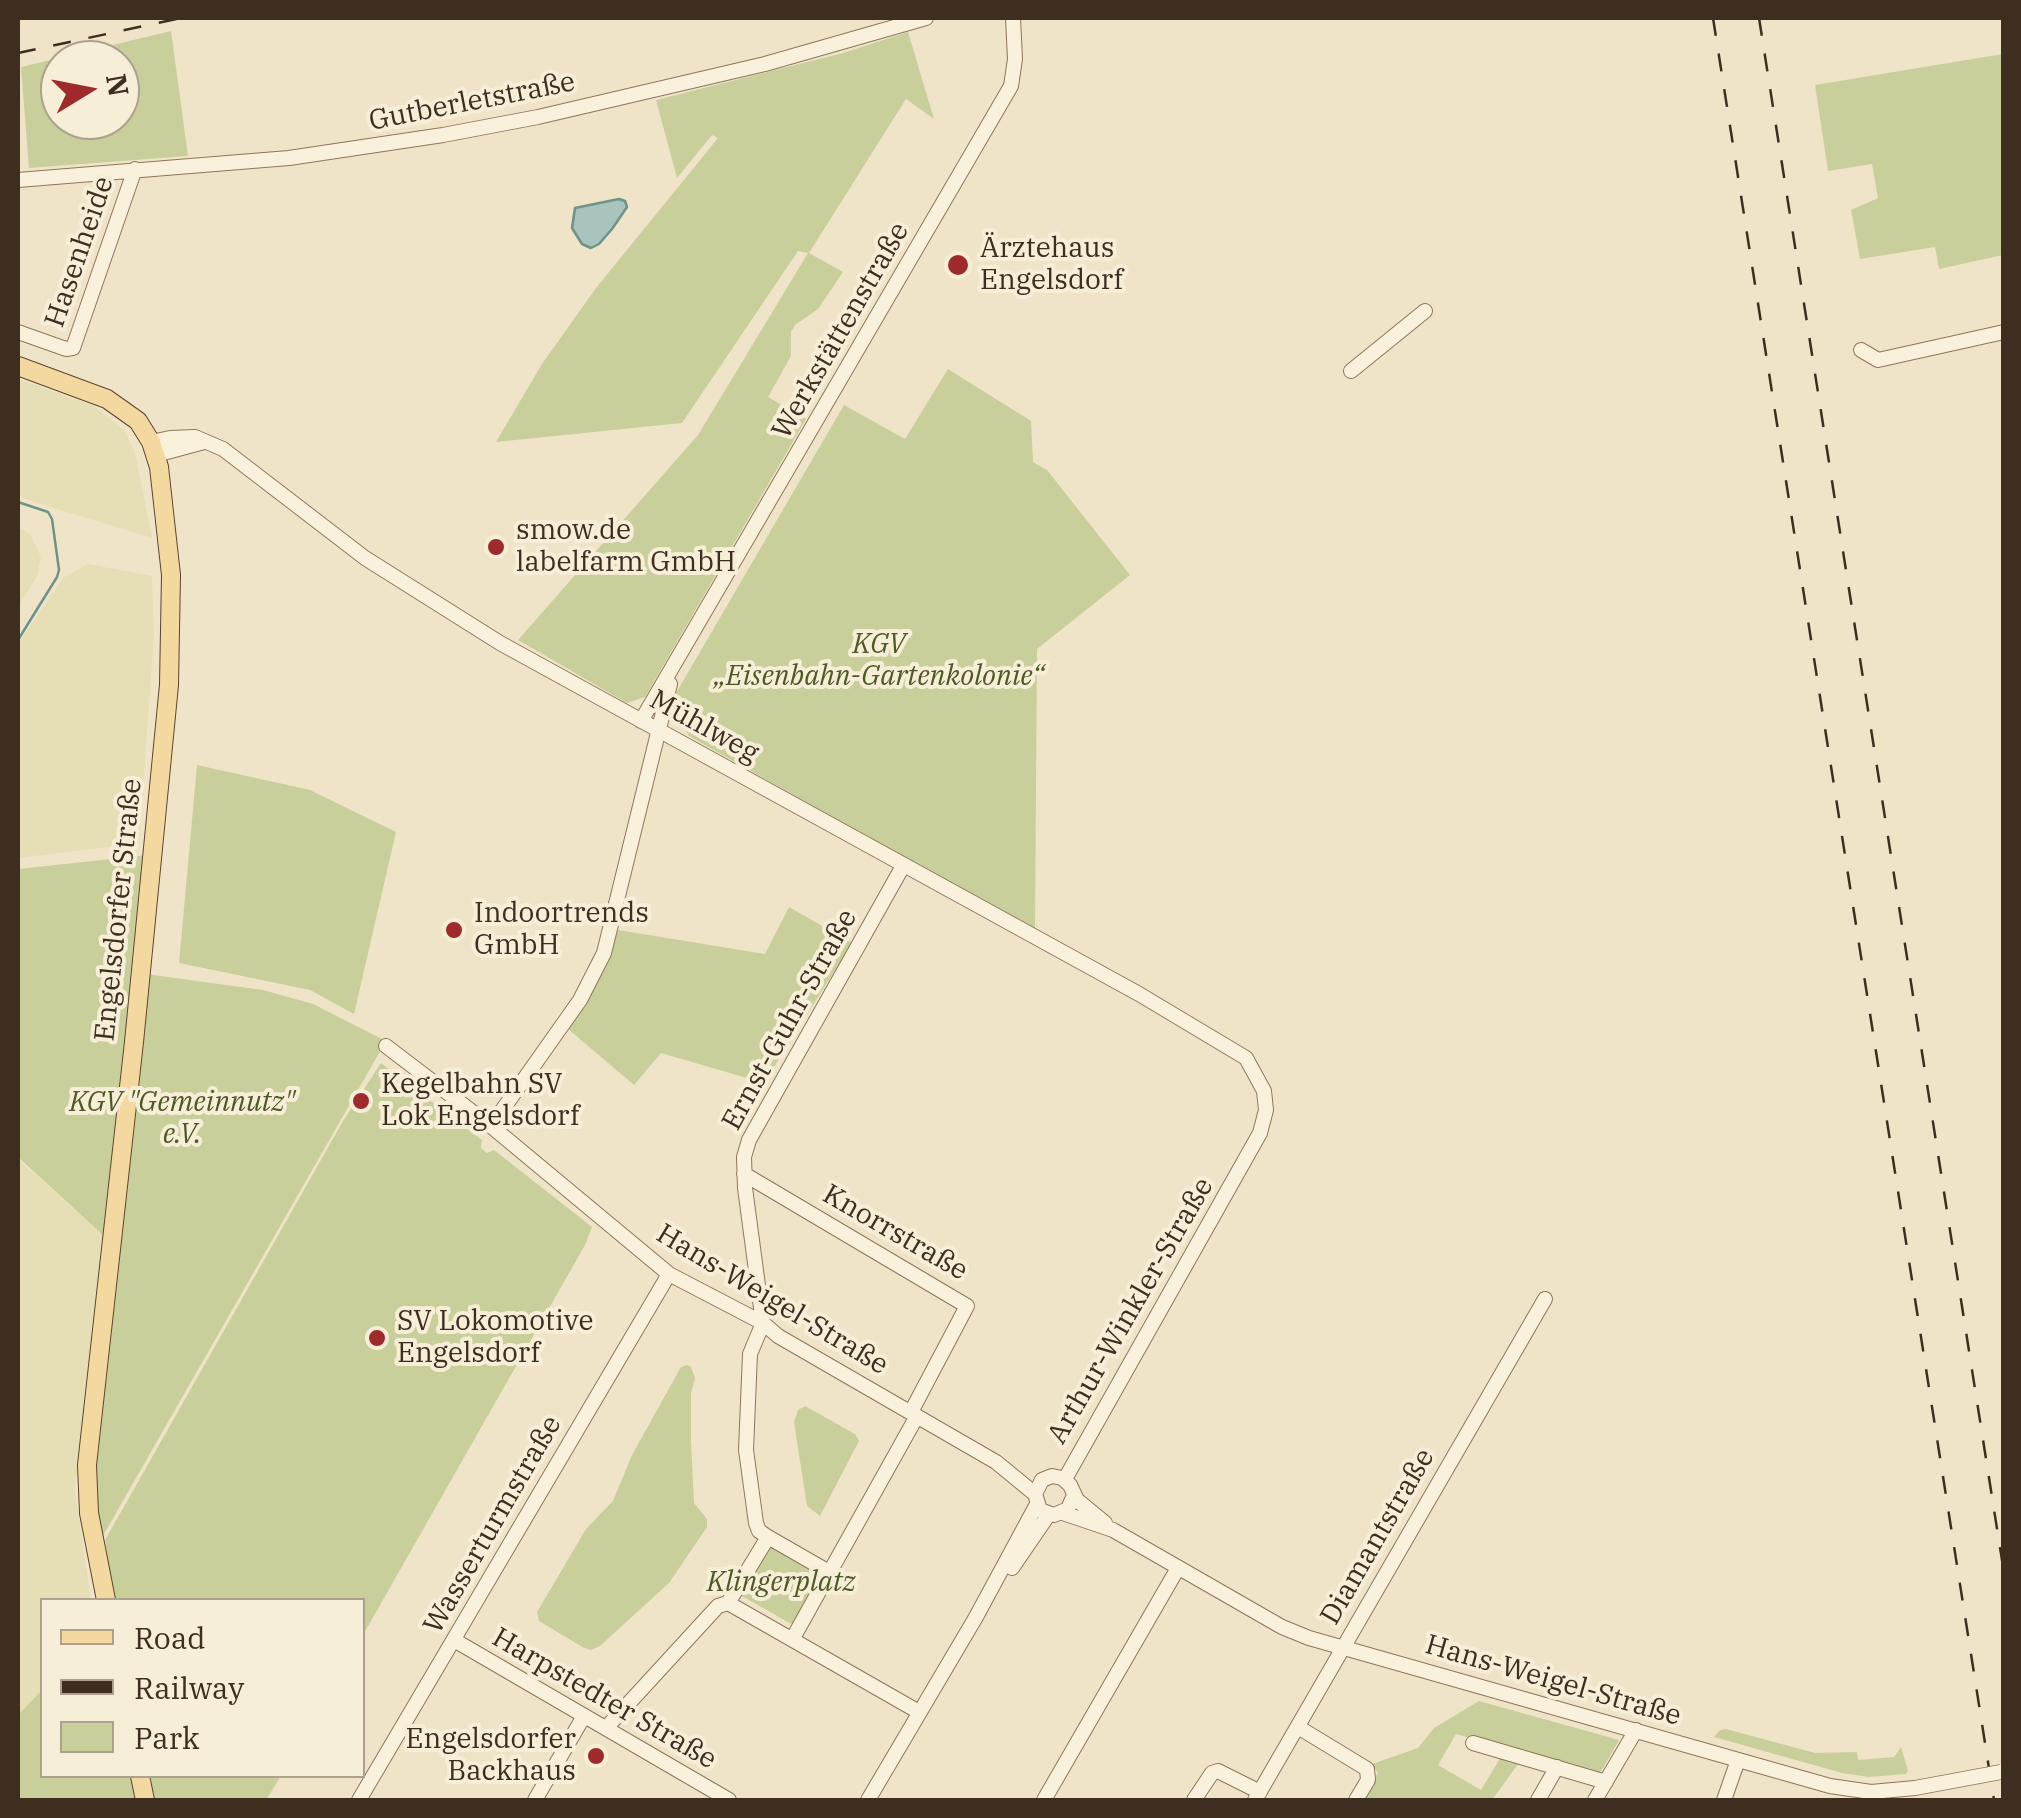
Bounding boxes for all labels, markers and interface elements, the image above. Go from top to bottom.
north arrow [40,40,140,140]
street label: Gutberletstraße [366,66,578,138]
text: N [98,71,138,99]
street label: Hasenheide [39,172,121,332]
street label: Werkstättenstraße [765,217,917,445]
place label: Ärztehaus Engelsdorf [980,232,1123,298]
marker: Ärztehaus Engelsdorf [945,252,971,278]
place label: smow.de labelfarm GmbH [516,514,736,580]
marker: smow.de labelfarm GmbH [485,536,507,558]
park label: KGV „Eisenbahn-Gartenkolonie“ [714,628,1044,694]
street label: Mühlweg [644,683,764,771]
street label: Engelsdorfer Straße [88,777,150,1043]
place label: Indoortrends GmbH [474,897,649,963]
street label: Ernst-Guhr-Straße [715,904,865,1136]
marker: Indoortrends GmbH [443,919,465,941]
place label: Kegelbahn SV Lok Engelsdorf [381,1068,579,1134]
park label: KGV "Gemeinnutz" e.V. [69,1086,295,1152]
marker: Kegelbahn SV Lok Engelsdorf [350,1090,372,1112]
street label: Arthur-Winkler-Straße [1041,1172,1221,1450]
street label: Knorrstraße [816,1178,974,1288]
street label: Hans-Weigel-Straße [650,1217,894,1383]
place label: SV Lokomotive Engelsdorf [397,1305,593,1371]
marker: SV Lokomotive Engelsdorf [366,1327,388,1349]
street label: Wasserturmstraße [417,1410,569,1640]
street label: Diamantstraße [1314,1443,1442,1631]
park label: Klingerplatz [707,1566,855,1600]
legend [40,1598,365,1778]
text: Road [134,1618,206,1657]
street label: Harpstedter Straße [486,1621,722,1777]
street label: Hans-Weigel-Straße [1421,1628,1685,1734]
text: Railway [134,1668,244,1707]
text: Park [134,1718,200,1757]
place label: Engelsdorfer Backhaus [406,1723,576,1789]
marker: Engelsdorfer Backhaus [585,1745,607,1767]

